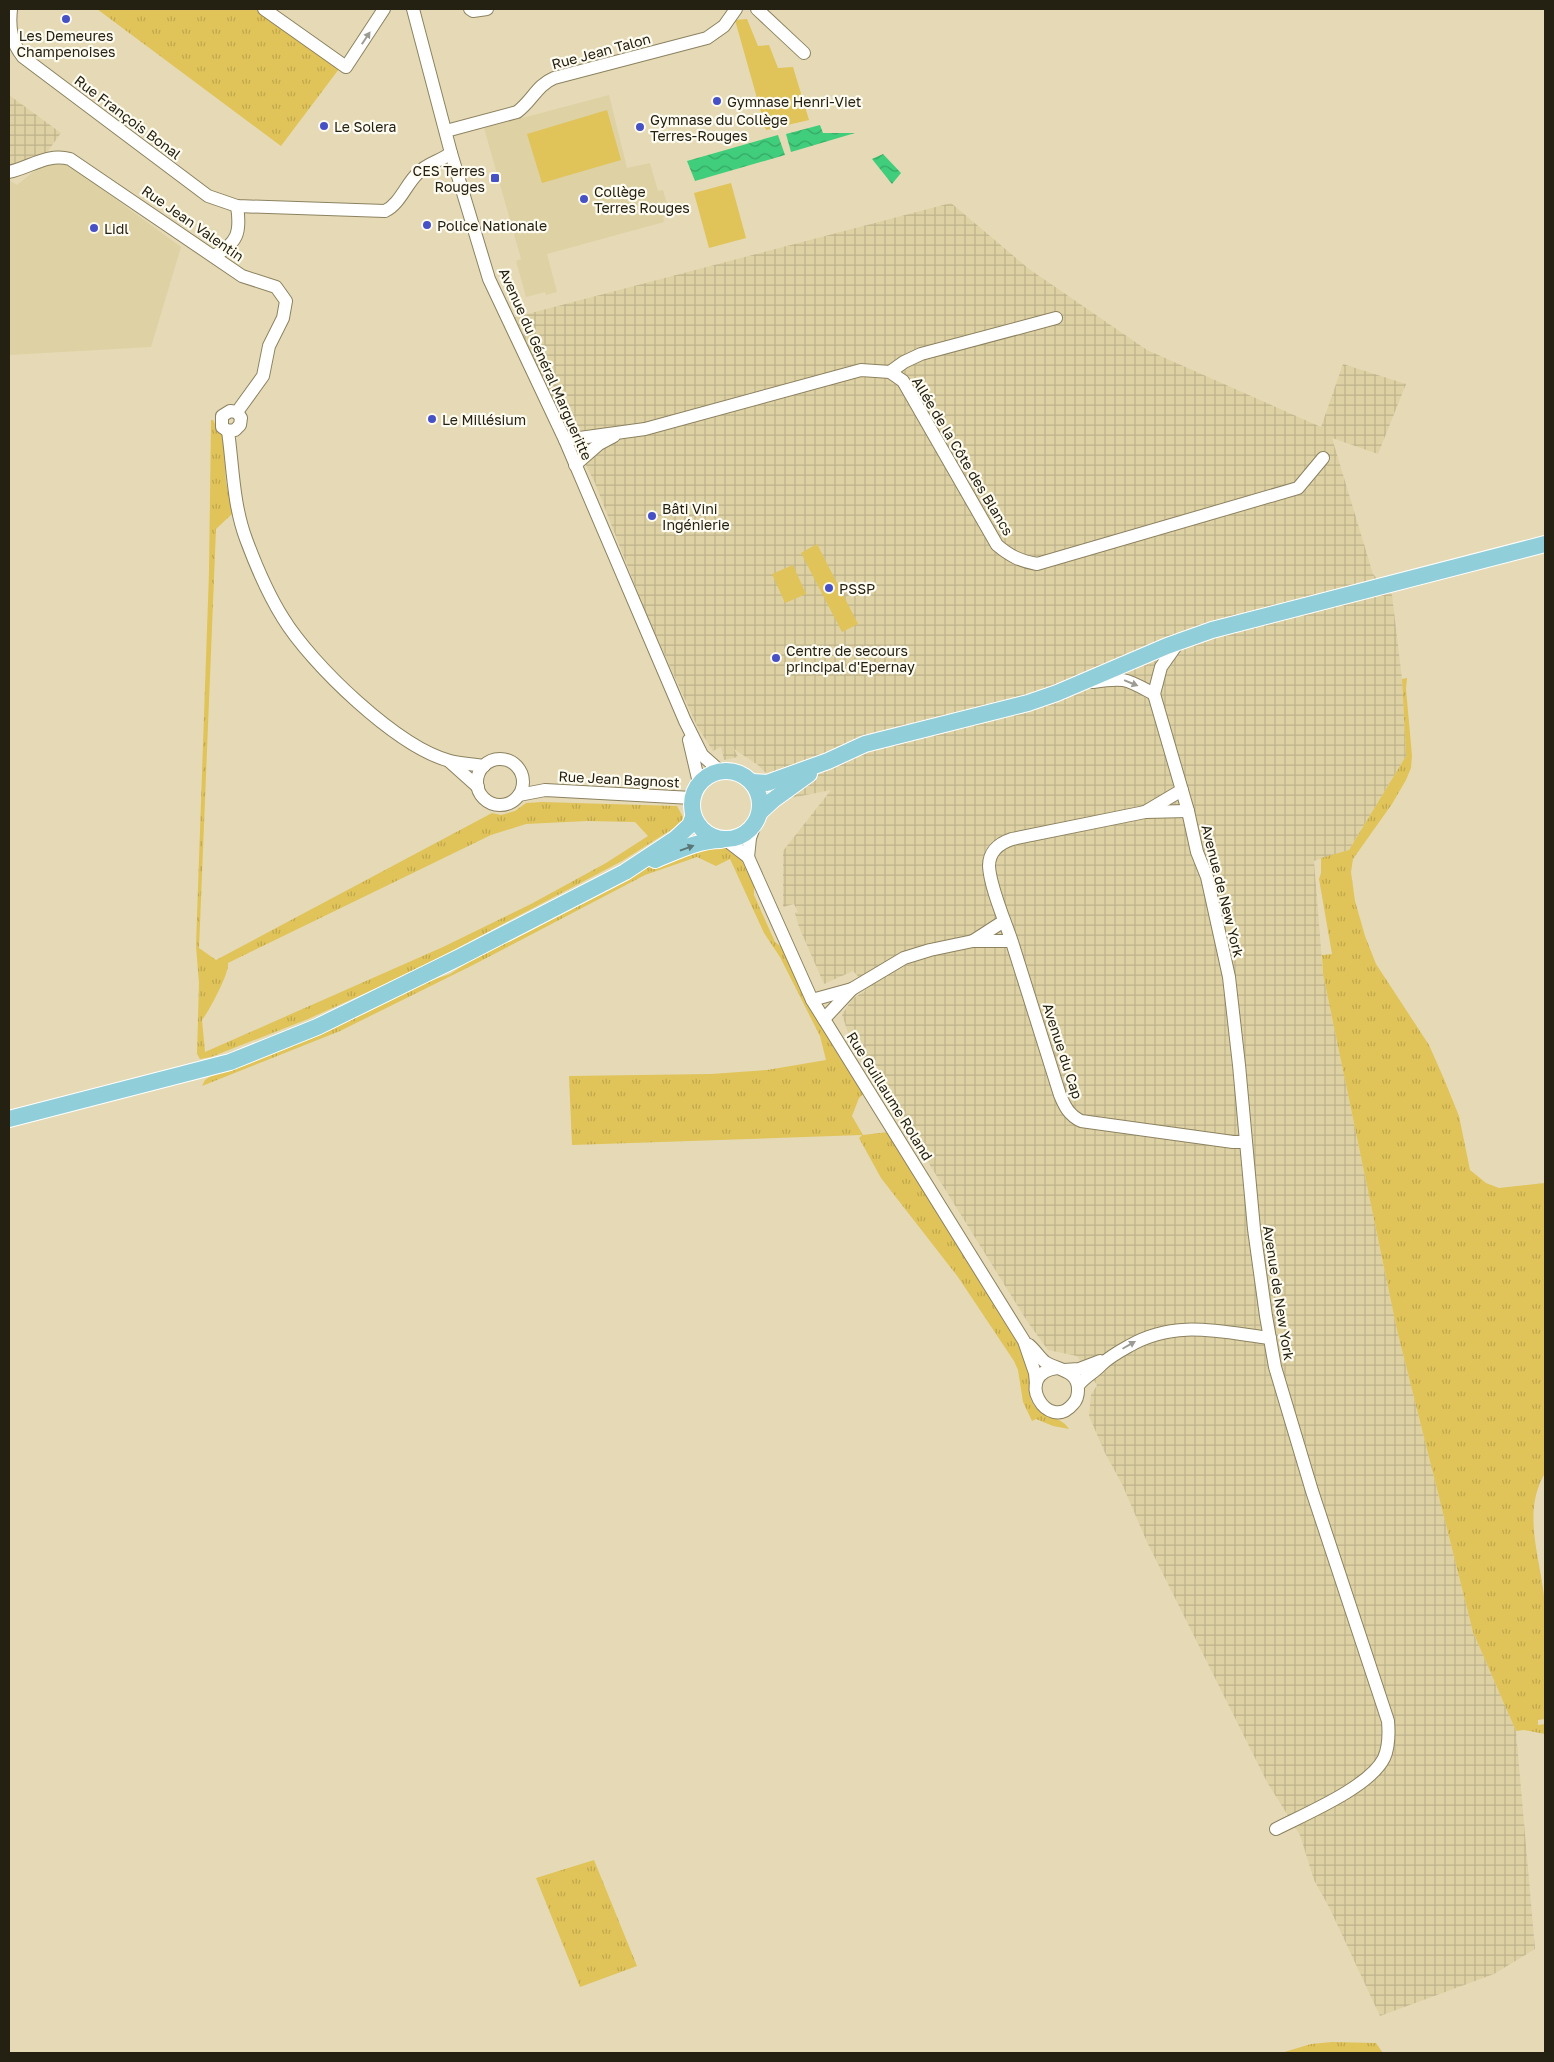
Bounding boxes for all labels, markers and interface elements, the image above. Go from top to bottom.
marker: Les Demeures Champenoises [60,13,72,25]
place label: Les Demeures Champenoises [17,27,115,60]
street label: Rue Jean Talon [550,30,652,72]
one-way arrow [361,31,371,45]
street label: Rue François Bonal [71,71,185,163]
place label: Gymnase Henri-Viet [727,93,861,110]
marker: Gymnase Henri-Viet [711,95,723,107]
place label: Gymnase du Collège Terres-Rouges [650,111,788,144]
place label: Le Solera [334,118,397,135]
marker: Le Solera [318,120,330,132]
marker: Gymnase du Collège Terres-Rouges [634,121,646,133]
place label: CES Terres Rouges [413,162,485,195]
marker: CES Terres Rouges [489,172,501,184]
street label: Rue Jean Valentin [139,181,247,265]
place label: Collège Terres Rouges [594,183,690,216]
marker: Collège Terres Rouges [578,193,590,205]
place label: Police Nationale [437,217,547,234]
marker: Police Nationale [421,219,433,231]
place label: Lidl [104,220,129,237]
marker: Lidl [88,222,100,234]
street label: Avenue du Général Margueritte [496,265,596,463]
street label: Allée de la Côte des Blancs [909,374,1017,538]
place label: Le Millésium [442,411,526,428]
marker: Le Millésium [426,413,438,425]
place label: Bâti Vini Ingénierie [662,500,730,533]
marker: Bâti Vini Ingénierie [646,510,658,522]
place label: PSSP [839,580,875,597]
marker: PSSP [823,582,835,594]
place label: Centre de secours principal d'Epernay [786,642,915,675]
marker: Centre de secours principal d'Epernay [770,652,782,664]
one-way arrow [1124,679,1139,687]
street label: Rue Jean Bagnost [558,767,680,791]
street label: Avenue de New York [1198,823,1248,959]
one-way arrow [679,844,694,851]
street label: Avenue du Cap [1040,1001,1086,1101]
street label: Rue Guillaume Roland [844,1029,936,1163]
street label: Avenue de New York [1260,1224,1298,1362]
one-way arrow [1123,1341,1136,1350]

